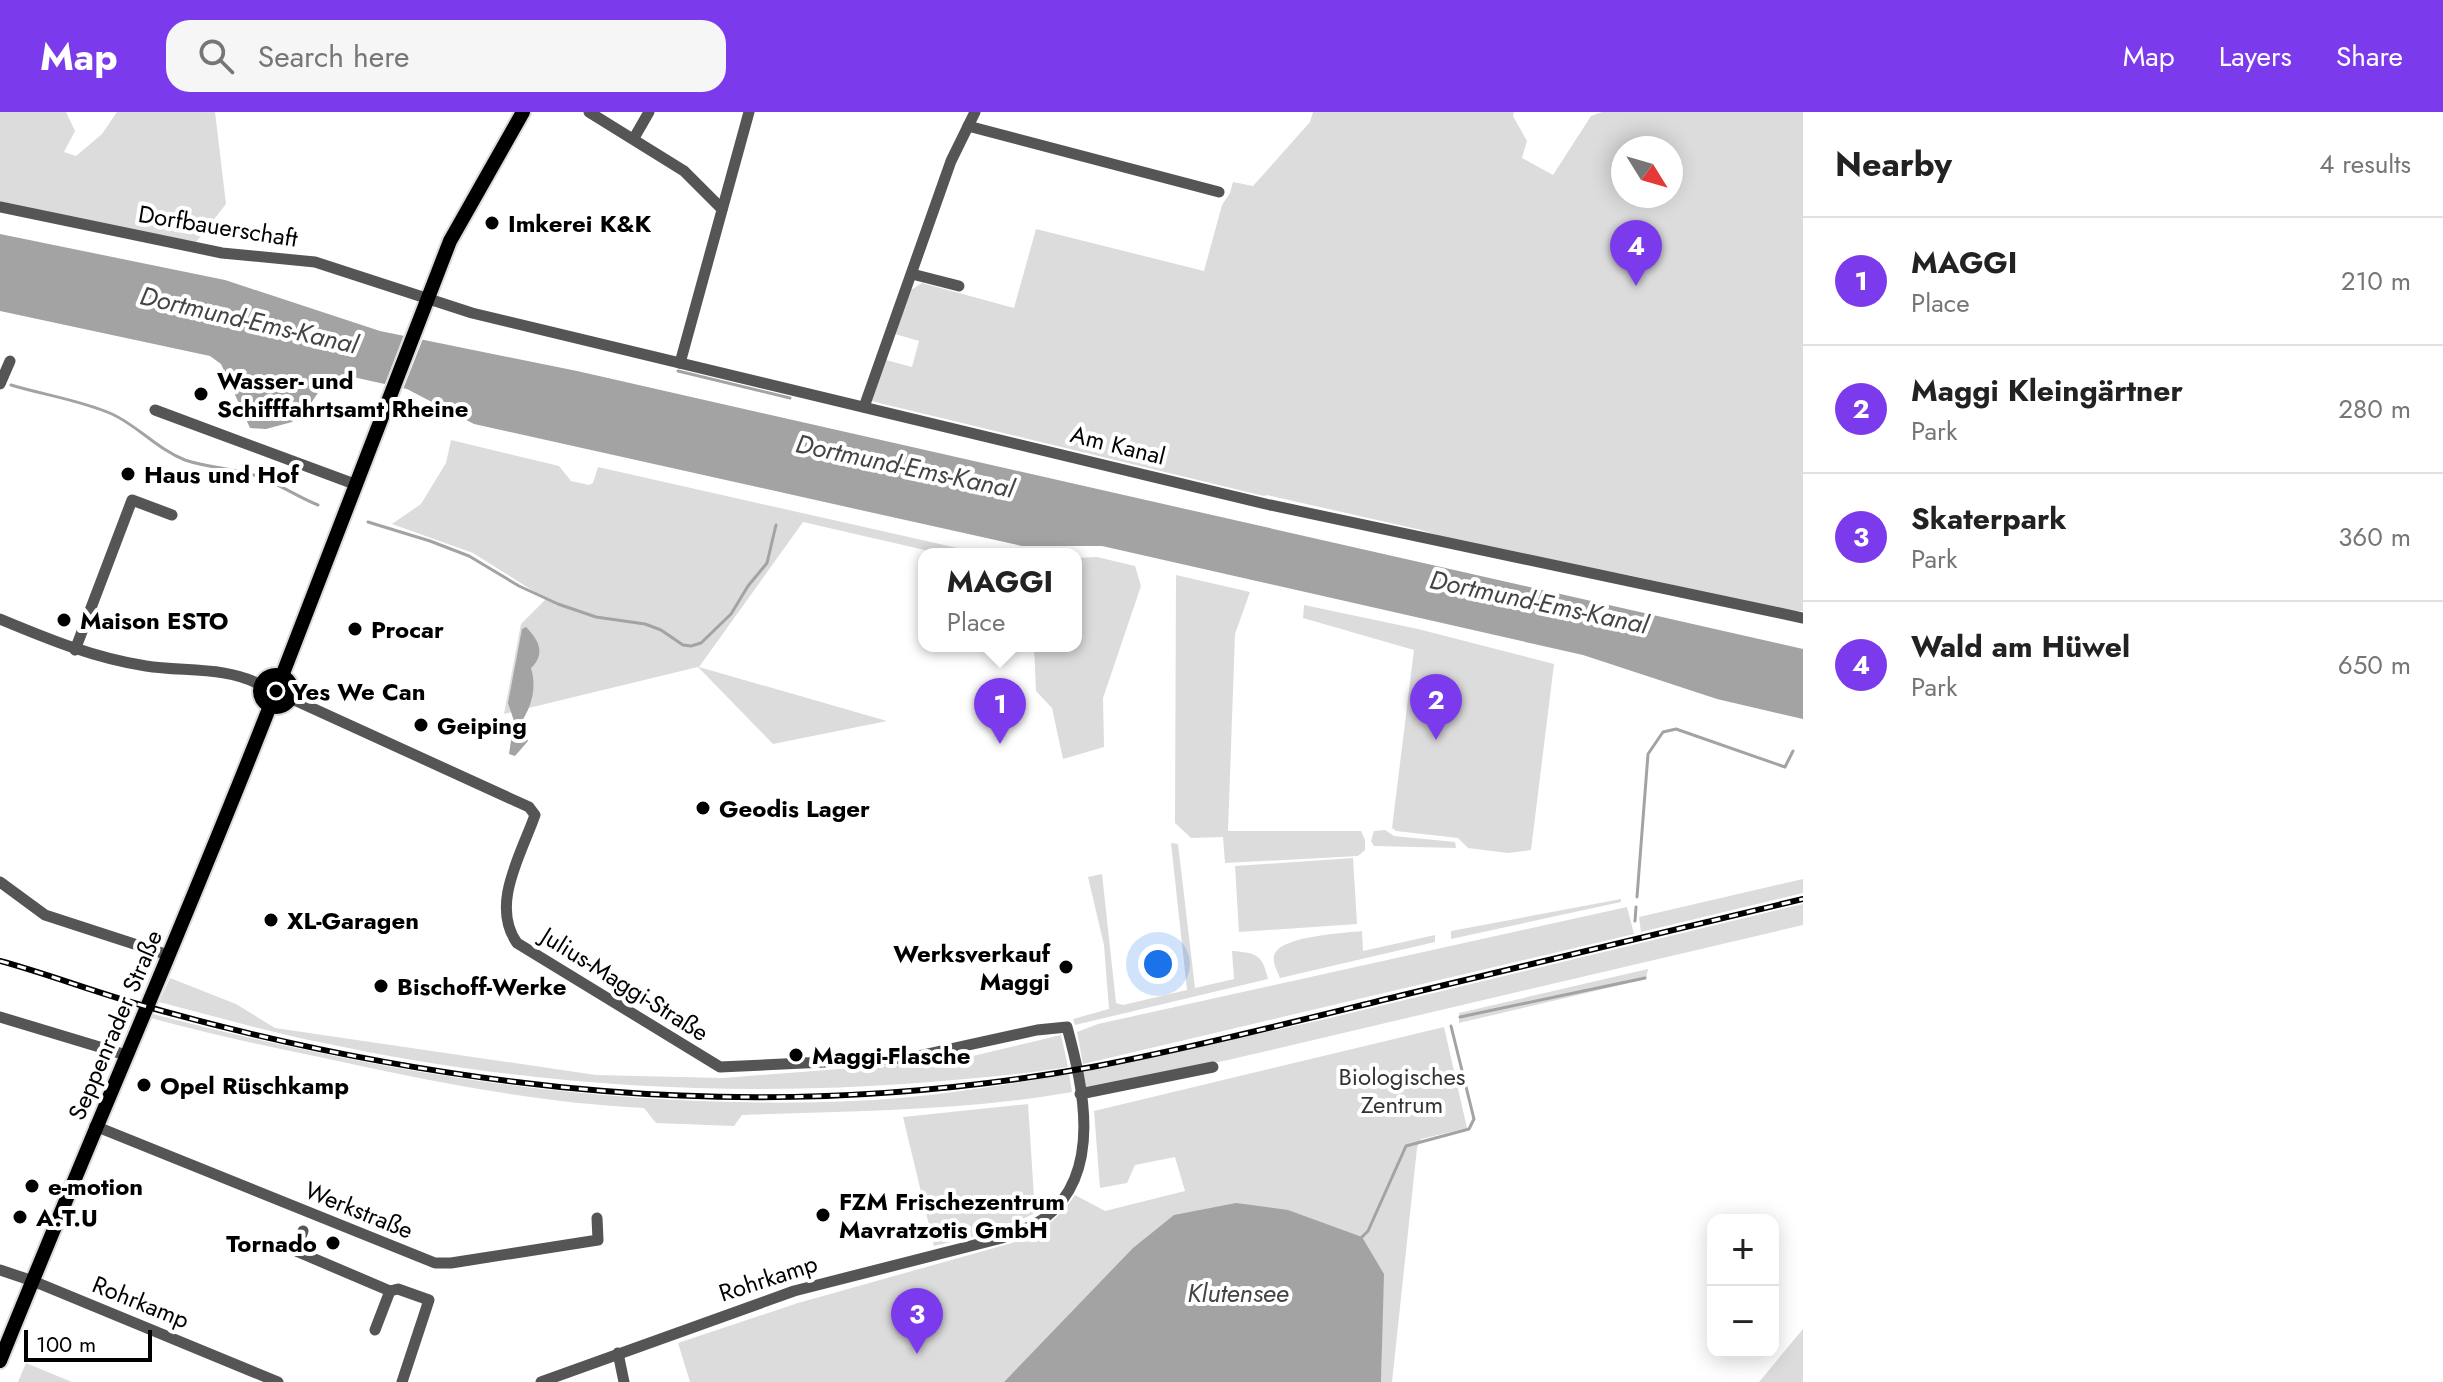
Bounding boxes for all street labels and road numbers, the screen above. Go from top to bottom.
street label: Dorfbauerschaft [136,196,300,256]
street label: Am Kanal [1067,416,1169,474]
street label: Julius-Maggi-Straße [532,917,716,1050]
street label: Seppenrader Straße [59,924,171,1126]
street label: Werkstraße [300,1172,418,1248]
street label: Rohrkamp [714,1246,822,1310]
street label: Rohrkamp [87,1267,195,1337]

